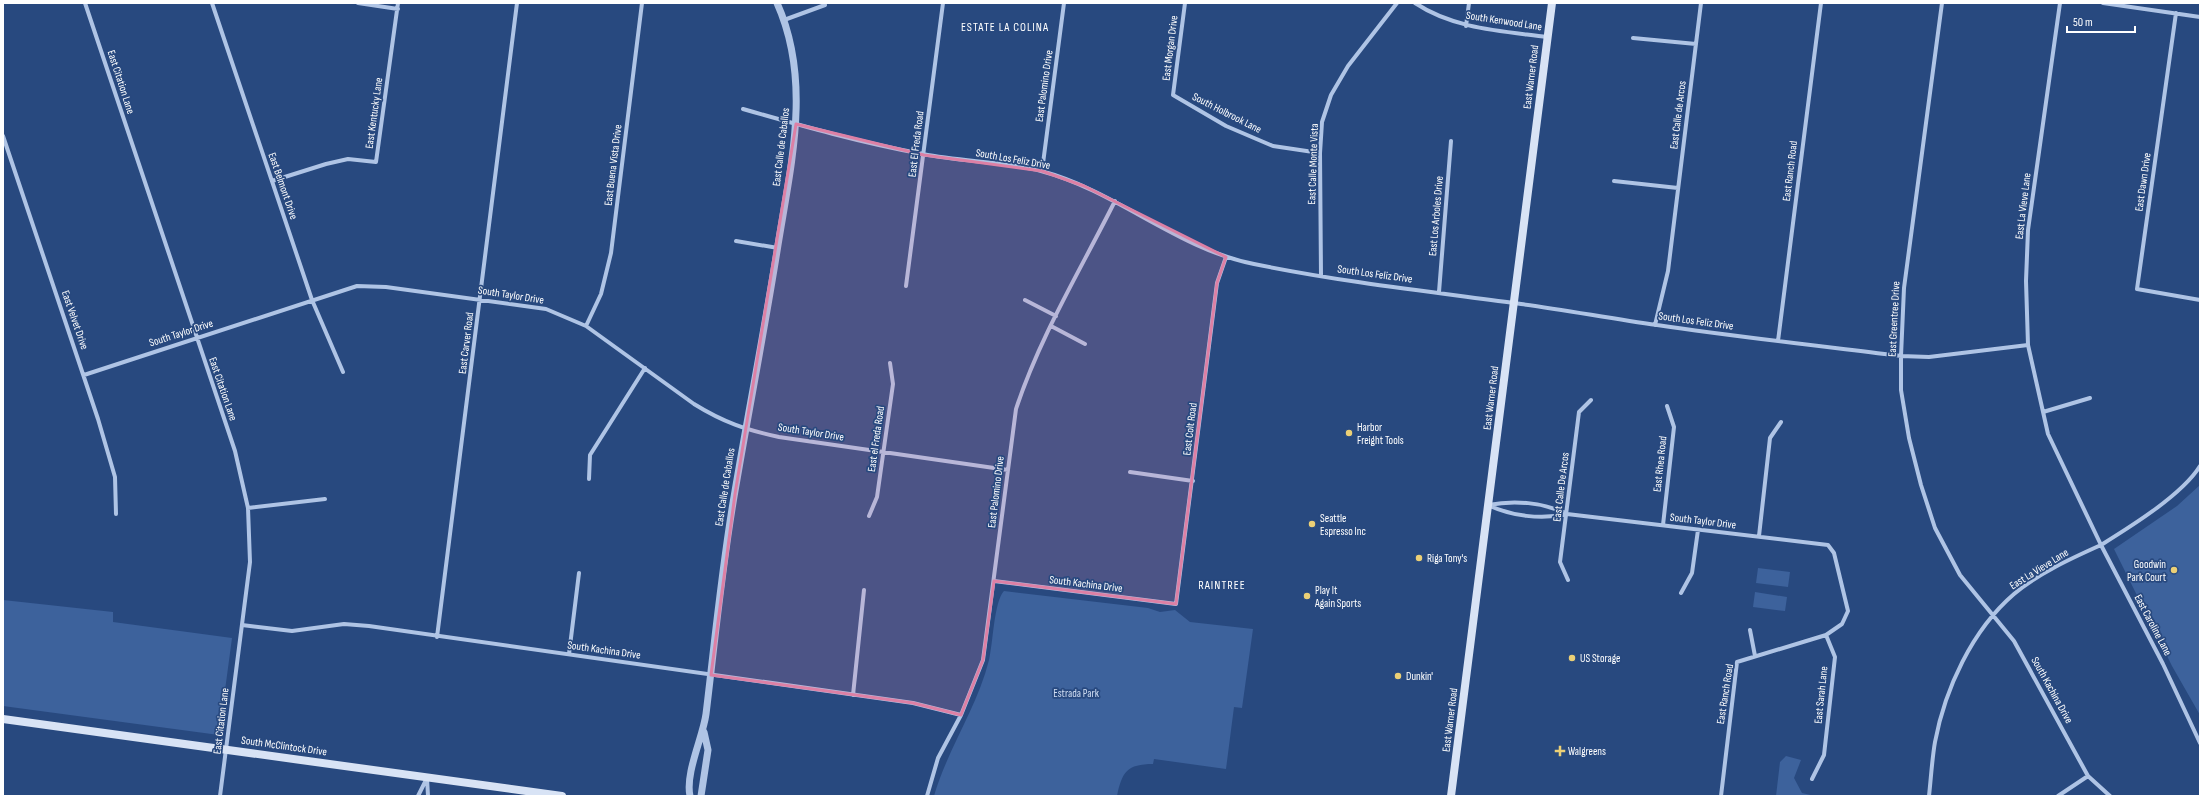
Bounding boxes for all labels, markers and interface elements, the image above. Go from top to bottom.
scale bar [2067,8,2135,34]
street label: South Kenwood Lane [1465,9,1543,33]
street label: East Morgan Drive [1160,15,1180,81]
text: 50 m [2073,15,2093,30]
district label: ESTATE LA COLINA [961,20,1049,35]
street label: East Warner Road [1521,44,1541,110]
street label: East Citation Lane [105,48,137,116]
street label: East Palomino Drive [1033,49,1055,123]
street label: East Kentucky Lane [363,77,385,149]
street label: East Calle de Arcos [1667,80,1689,150]
street label: South Holbrook Lane [1190,90,1264,136]
street label: East Calle de Caballos [770,107,792,187]
street label: East El Freda Road [905,110,927,178]
street label: East Calle Monte Vista [1305,123,1321,205]
street label: East Buena Vista Drive [602,124,624,206]
street label: East Ranch Road [1780,140,1800,202]
street label: South Los Feliz Drive [975,146,1051,172]
street label: East Belmont Drive [265,151,301,221]
street label: East Dawn Drive [2132,152,2154,212]
street label: East La Vieve Lane [2012,172,2034,240]
street label: East Los Arboles Drive [1426,175,1446,257]
street label: South Los Feliz Drive [1337,262,1413,286]
street label: East Greentree Drive [1886,281,1902,357]
street label: South Taylor Drive [477,283,545,307]
street label: East Velvet Drive [59,289,91,351]
street label: South Los Feliz Drive [1658,309,1734,333]
street label: East Carver Road [456,311,476,375]
street label: South Taylor Drive [147,317,215,349]
street label: East Citation Lane [206,355,240,423]
street label: East Warner Road [1481,365,1501,431]
street label: East Colt Road [1180,402,1200,456]
street label: East el Freda Road [865,405,887,473]
street label: South Taylor Drive [777,420,845,444]
place label: Harbor Freight Tools [1357,421,1404,447]
marker: Harbor Freight Tools [1344,428,1354,438]
street label: East Rhea Road [1651,435,1669,493]
street label: East Calle de Caballos [712,447,738,527]
street label: East Calle De Arcos [1550,452,1572,522]
street label: East Palomino Drive [985,455,1007,529]
street label: South Taylor Drive [1669,510,1737,532]
place label: Seattle Espresso Inc [1320,512,1366,538]
marker: Seattle Espresso Inc [1307,519,1317,529]
street label: East La Vieve Lane [2007,546,2071,592]
place label: Riga Tony's [1427,552,1467,565]
marker: Riga Tony's [1414,553,1424,563]
place label: Goodwin Park Court [2127,558,2167,584]
marker: Goodwin Park Court [2169,565,2179,575]
street label: South Kachina Drive [1049,573,1123,595]
district label: RAINTREE [1198,578,1246,593]
place label: Play It Again Sports [1314,584,1361,610]
marker: Play It Again Sports [1302,591,1312,601]
street label: East Caroline Lane [2131,592,2175,658]
street label: South Kachina Drive [567,638,641,662]
place label: US Storage [1580,652,1620,665]
marker: US Storage [1567,653,1577,663]
street label: South Kachina Drive [2028,655,2076,725]
street label: East Ranch Road [1714,663,1736,725]
street label: East Sarah Lane [1812,666,1830,724]
place label: Dunkin' [1406,670,1433,683]
marker: Dunkin' [1393,671,1403,681]
street label: East Citation Lane [211,687,231,755]
park label: Estrada Park [1053,687,1100,700]
street label: East Warner Road [1440,687,1460,753]
street label: South McClintock Drive [240,734,328,758]
place label: Walgreens [1568,745,1606,758]
marker: Walgreens [1555,746,1565,756]

